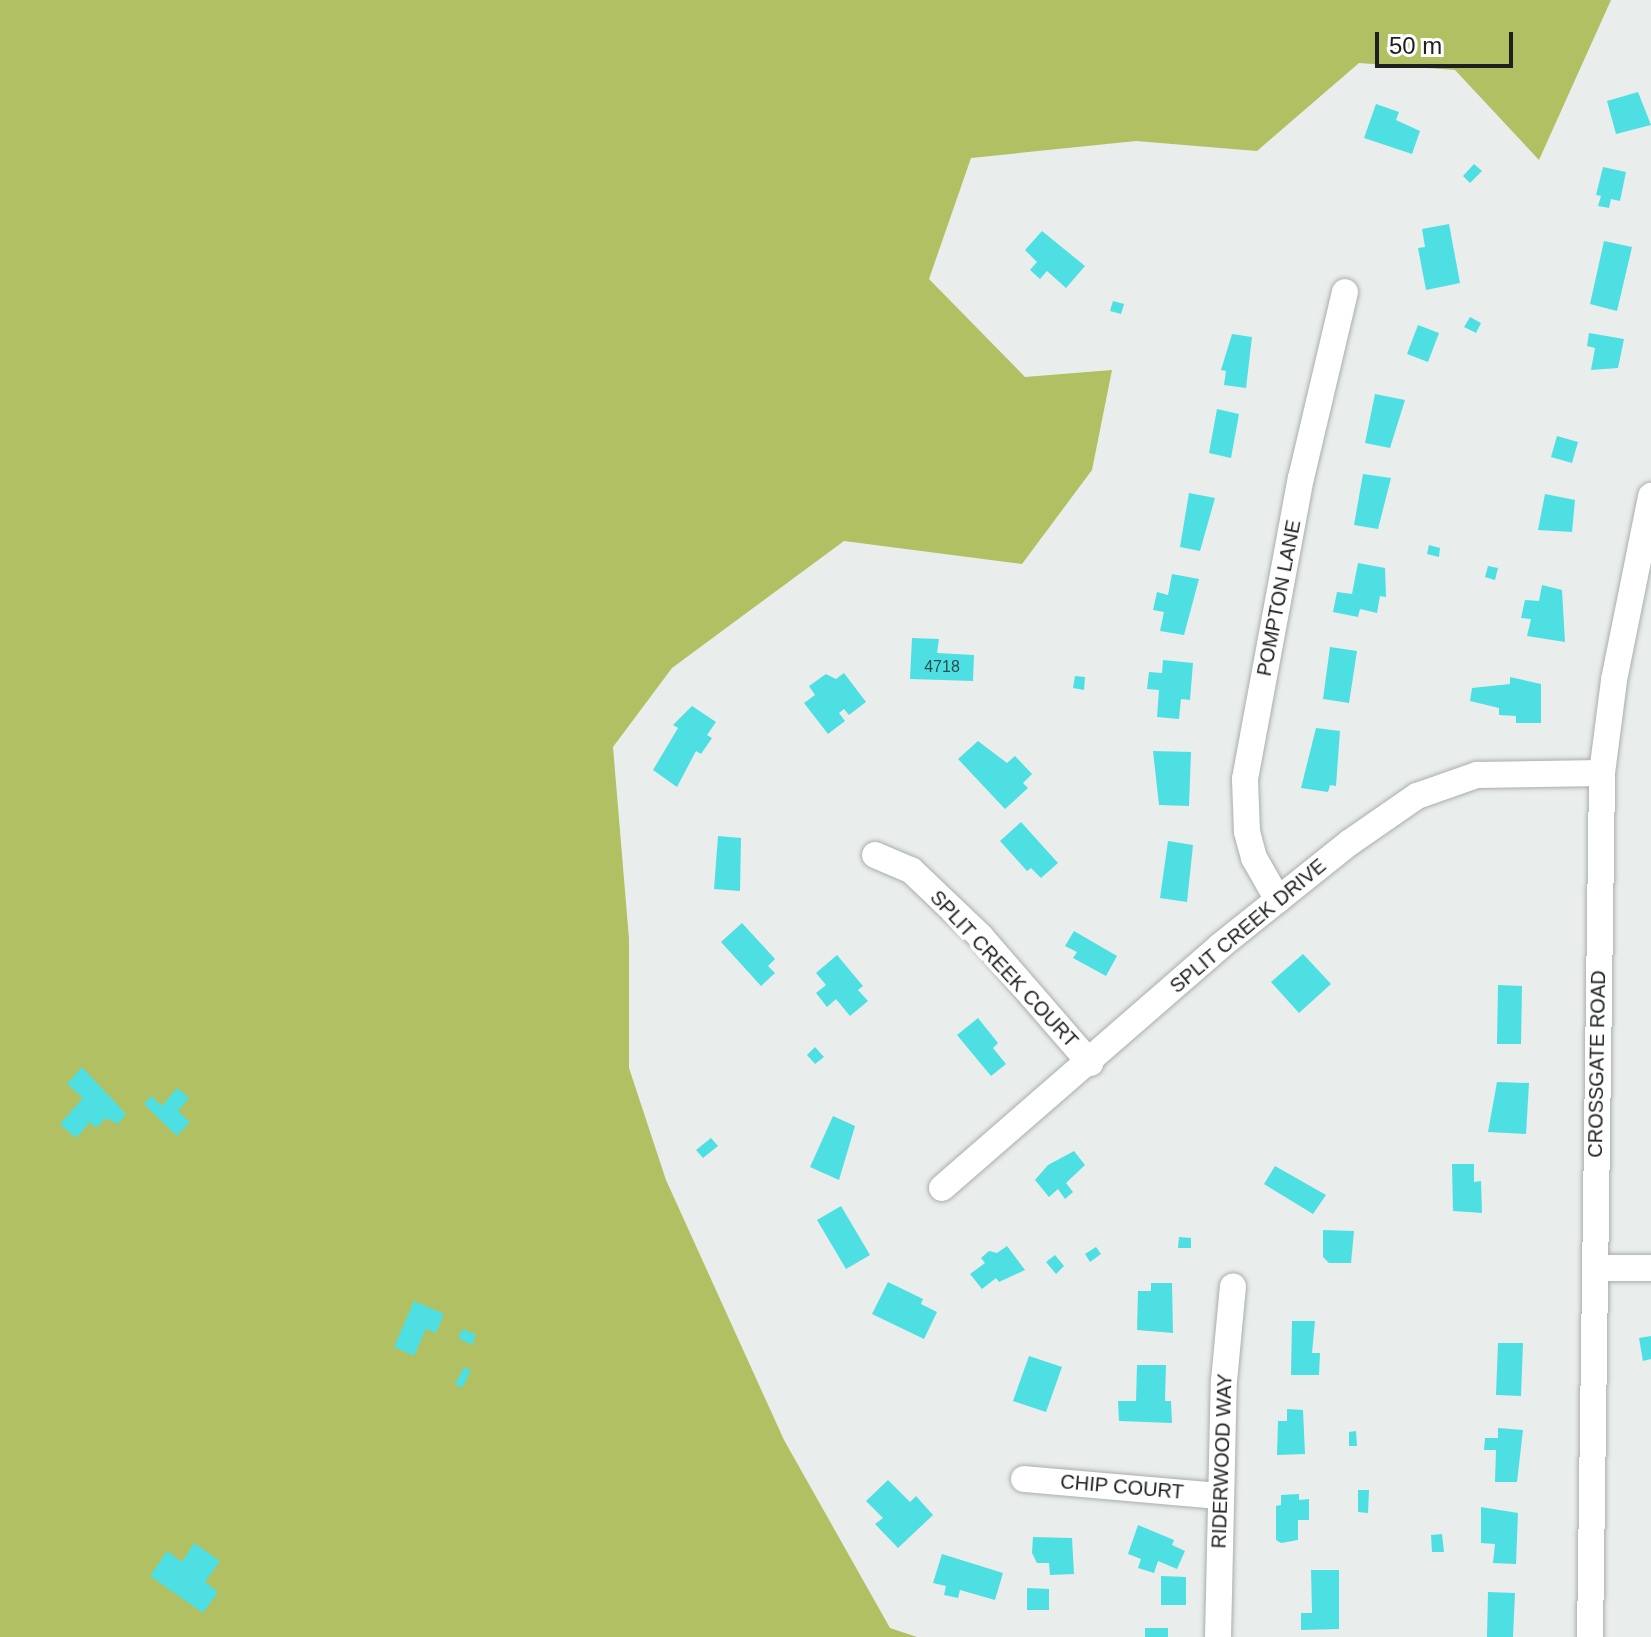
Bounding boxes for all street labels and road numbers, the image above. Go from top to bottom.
street label: POMPTON LANE [1252,518,1306,678]
street label: SPLIT CREEK DRIVE [1165,854,1331,998]
street label: SPLIT CREEK COURT [925,885,1083,1053]
street label: CROSSGATE ROAD [1583,970,1611,1158]
street label: RIDERWOOD WAY [1207,1373,1237,1549]
street label: CHIP COURT [1059,1470,1185,1504]

